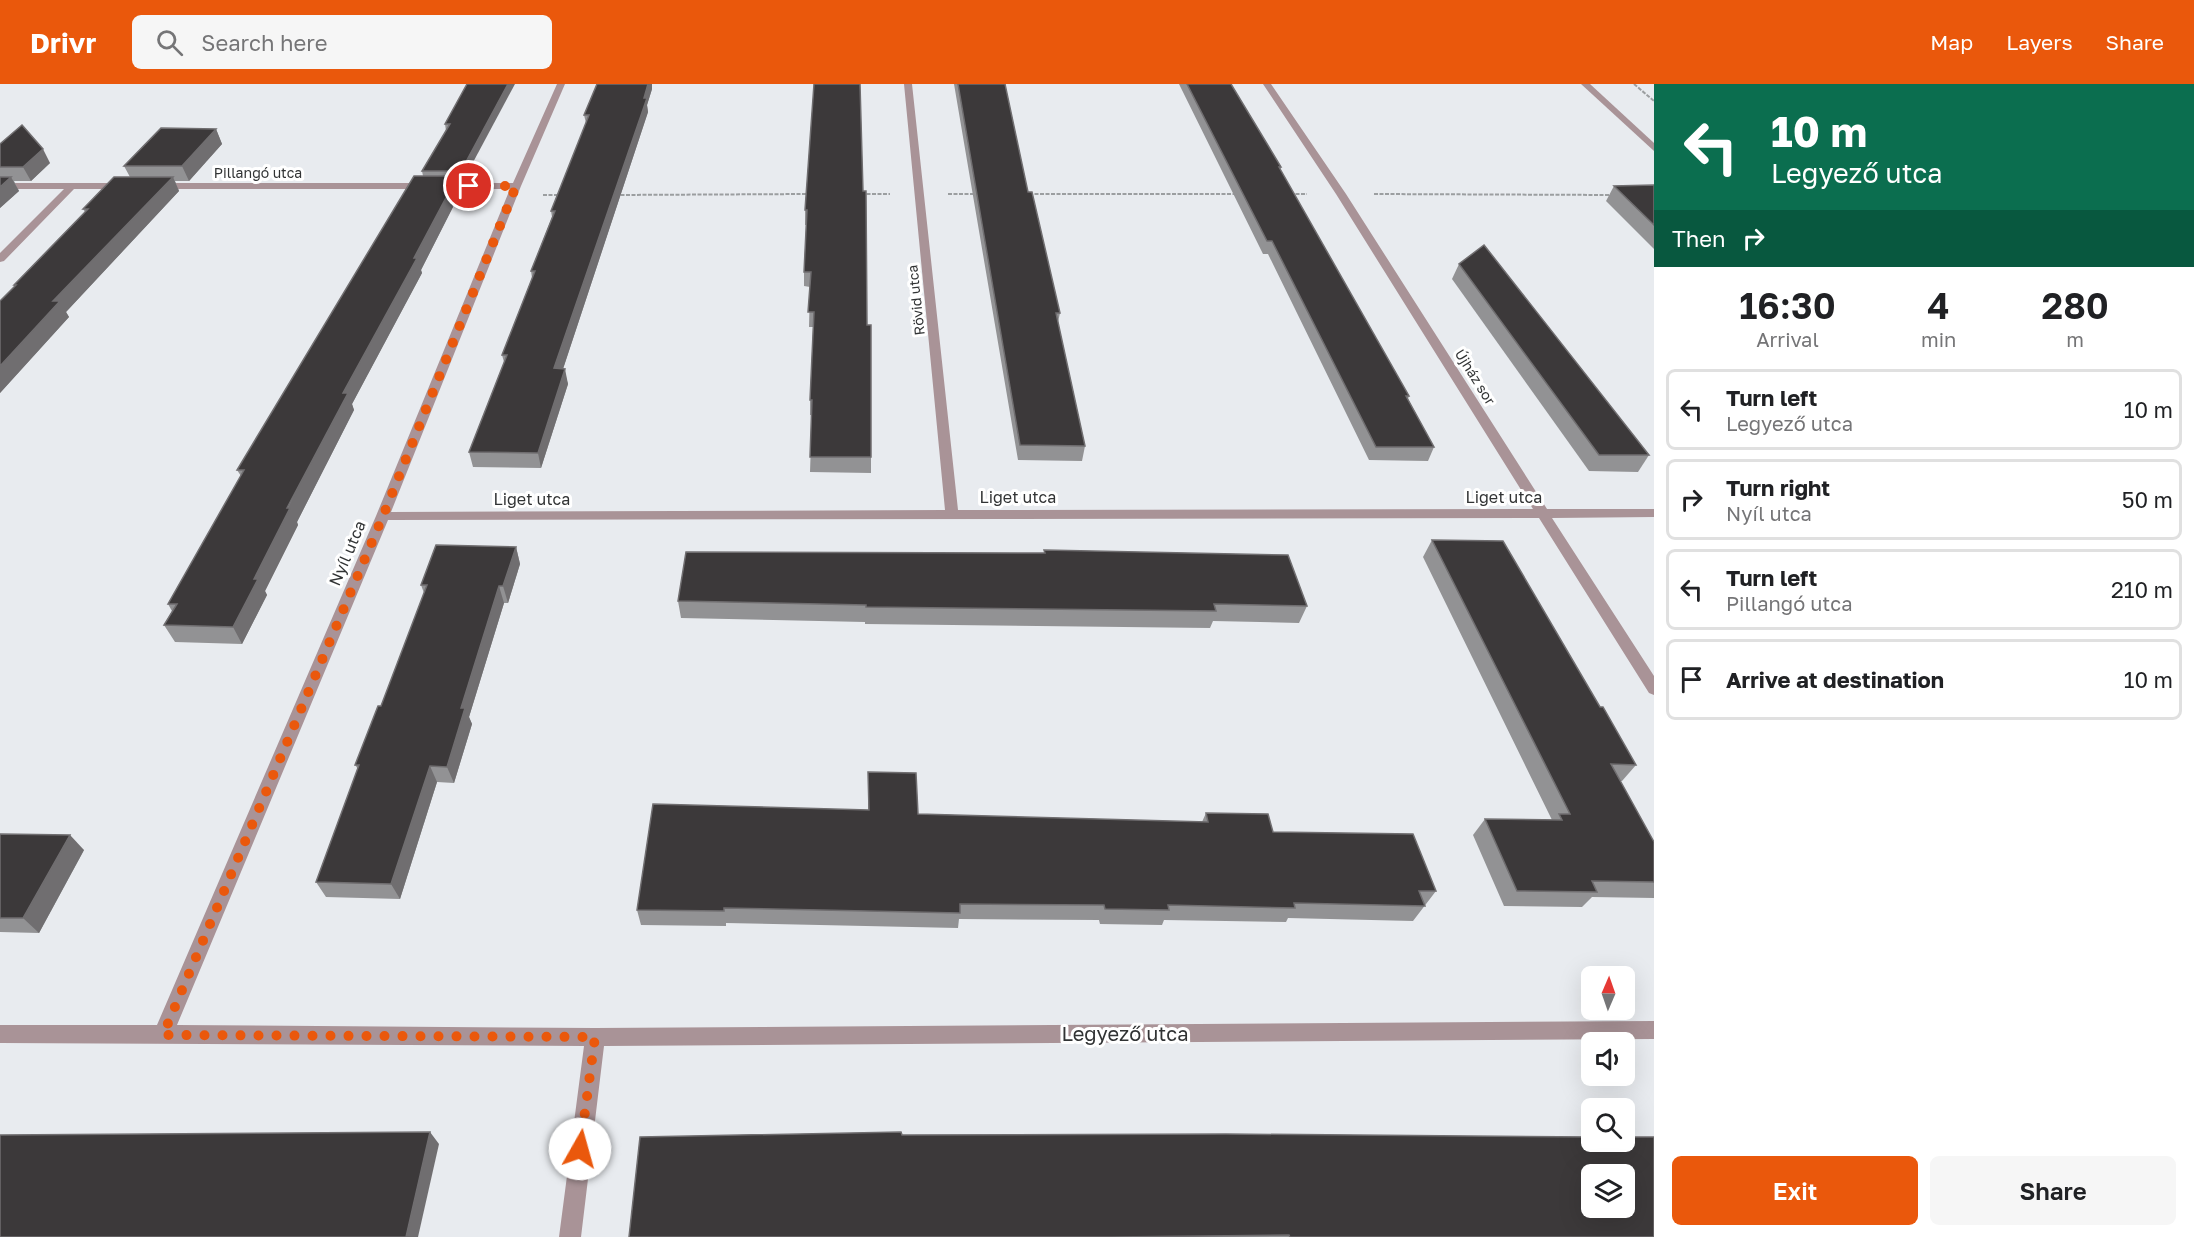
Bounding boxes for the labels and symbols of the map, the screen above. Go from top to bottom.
pin [443,160,494,211]
street label: Pillangó utca [214,164,302,181]
street label: Rövid utca [903,264,928,336]
street label: Újház sor [1452,346,1499,408]
street label: Liget utca [980,487,1056,507]
street label: Liget utca [1466,487,1542,507]
street label: Liget utca [494,489,570,509]
street label: Nyíl utca [324,517,370,589]
north arrow [1581,966,1635,1020]
street label: Legyező utca [1062,1021,1189,1045]
position arrow [548,1117,612,1181]

